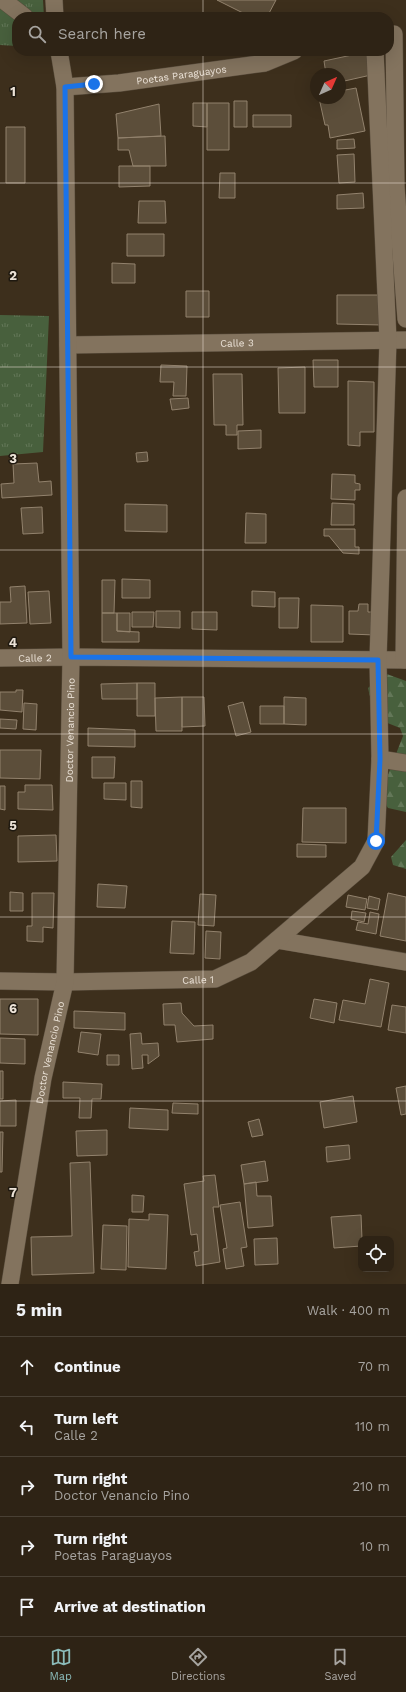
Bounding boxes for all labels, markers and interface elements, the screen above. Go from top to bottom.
search box [12,12,394,56]
icon: search [26,23,48,45]
text: Search here [58,25,146,43]
street label: Poetas Paraguayos [136,63,227,87]
north arrow [310,68,346,104]
route end [85,75,103,93]
text: 1 [10,84,16,99]
text: 2 [9,268,17,283]
street label: Calle 3 [220,337,254,349]
text: 3 [9,451,17,466]
text: 4 [9,635,18,650]
street label: Calle 2 [18,652,52,664]
street label: Doctor Venancio Pino [64,678,77,783]
text: 5 [9,818,17,833]
route start [367,832,385,850]
street label: Calle 1 [182,974,214,986]
street label: Doctor Venancio Pino [34,1000,66,1105]
text: 6 [9,1001,17,1016]
text: 7 [9,1185,17,1200]
map controls [358,1236,394,1272]
button: locate [358,1236,394,1272]
text: 5 min [16,1300,62,1320]
text: Walk · 400 m [307,1303,390,1318]
icon: ahead [16,1356,38,1378]
text: Continue [54,1358,121,1376]
text: 70 m [358,1359,390,1374]
text: Turn left [54,1410,118,1428]
icon: left [16,1416,38,1438]
text: 110 m [355,1419,390,1434]
text: Calle 2 [54,1428,98,1443]
text: Turn right [54,1470,127,1488]
icon: right [16,1476,38,1498]
text: 210 m [352,1479,390,1494]
text: Doctor Venancio Pino [54,1488,190,1503]
text: Turn right [54,1530,127,1548]
icon: right [16,1536,38,1558]
text: 10 m [360,1539,390,1554]
text: Poetas Paraguayos [54,1548,172,1563]
icon: arrive [16,1596,38,1618]
text: Arrive at destination [54,1598,206,1616]
tab: Map [50,1646,72,1683]
tab: Directions [171,1646,225,1683]
tab: Saved [324,1646,356,1683]

